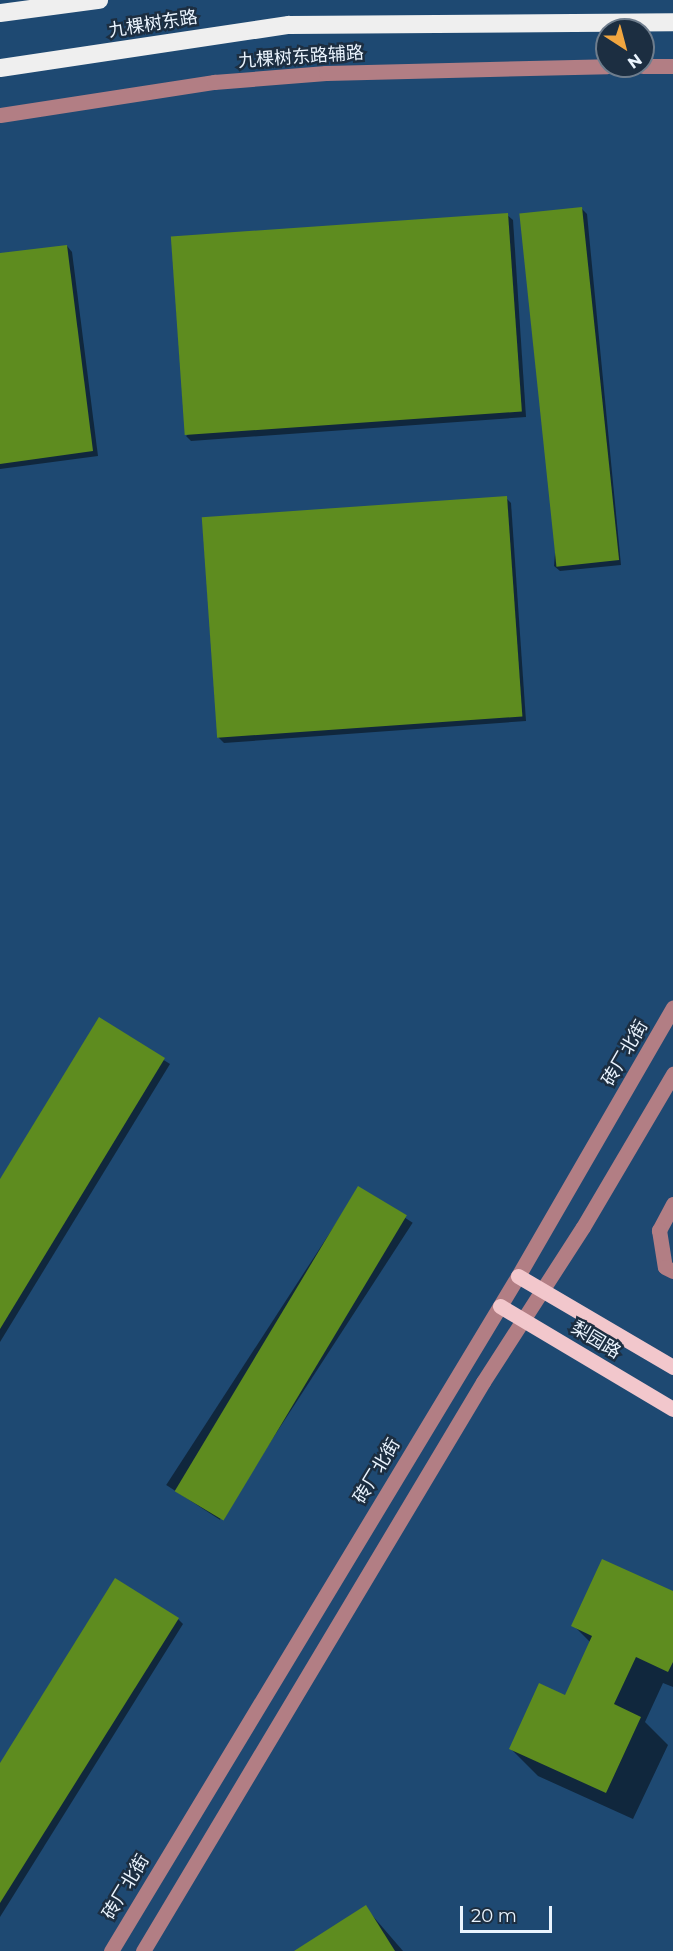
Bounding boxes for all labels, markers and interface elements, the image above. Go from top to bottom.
street label: 九棵树东路 [107,6,199,42]
north arrow [595,18,655,78]
street label: 九棵树东路辅路 [237,42,365,72]
text: N [624,50,646,73]
street label: 砖厂北街 [598,1016,652,1090]
street label: 梨园路 [567,1317,625,1363]
street label: 砖厂北街 [349,1435,405,1507]
street label: 砖厂北街 [98,1851,154,1923]
scale bar [463,1894,554,1932]
text: 20 m [471,1905,517,1927]

